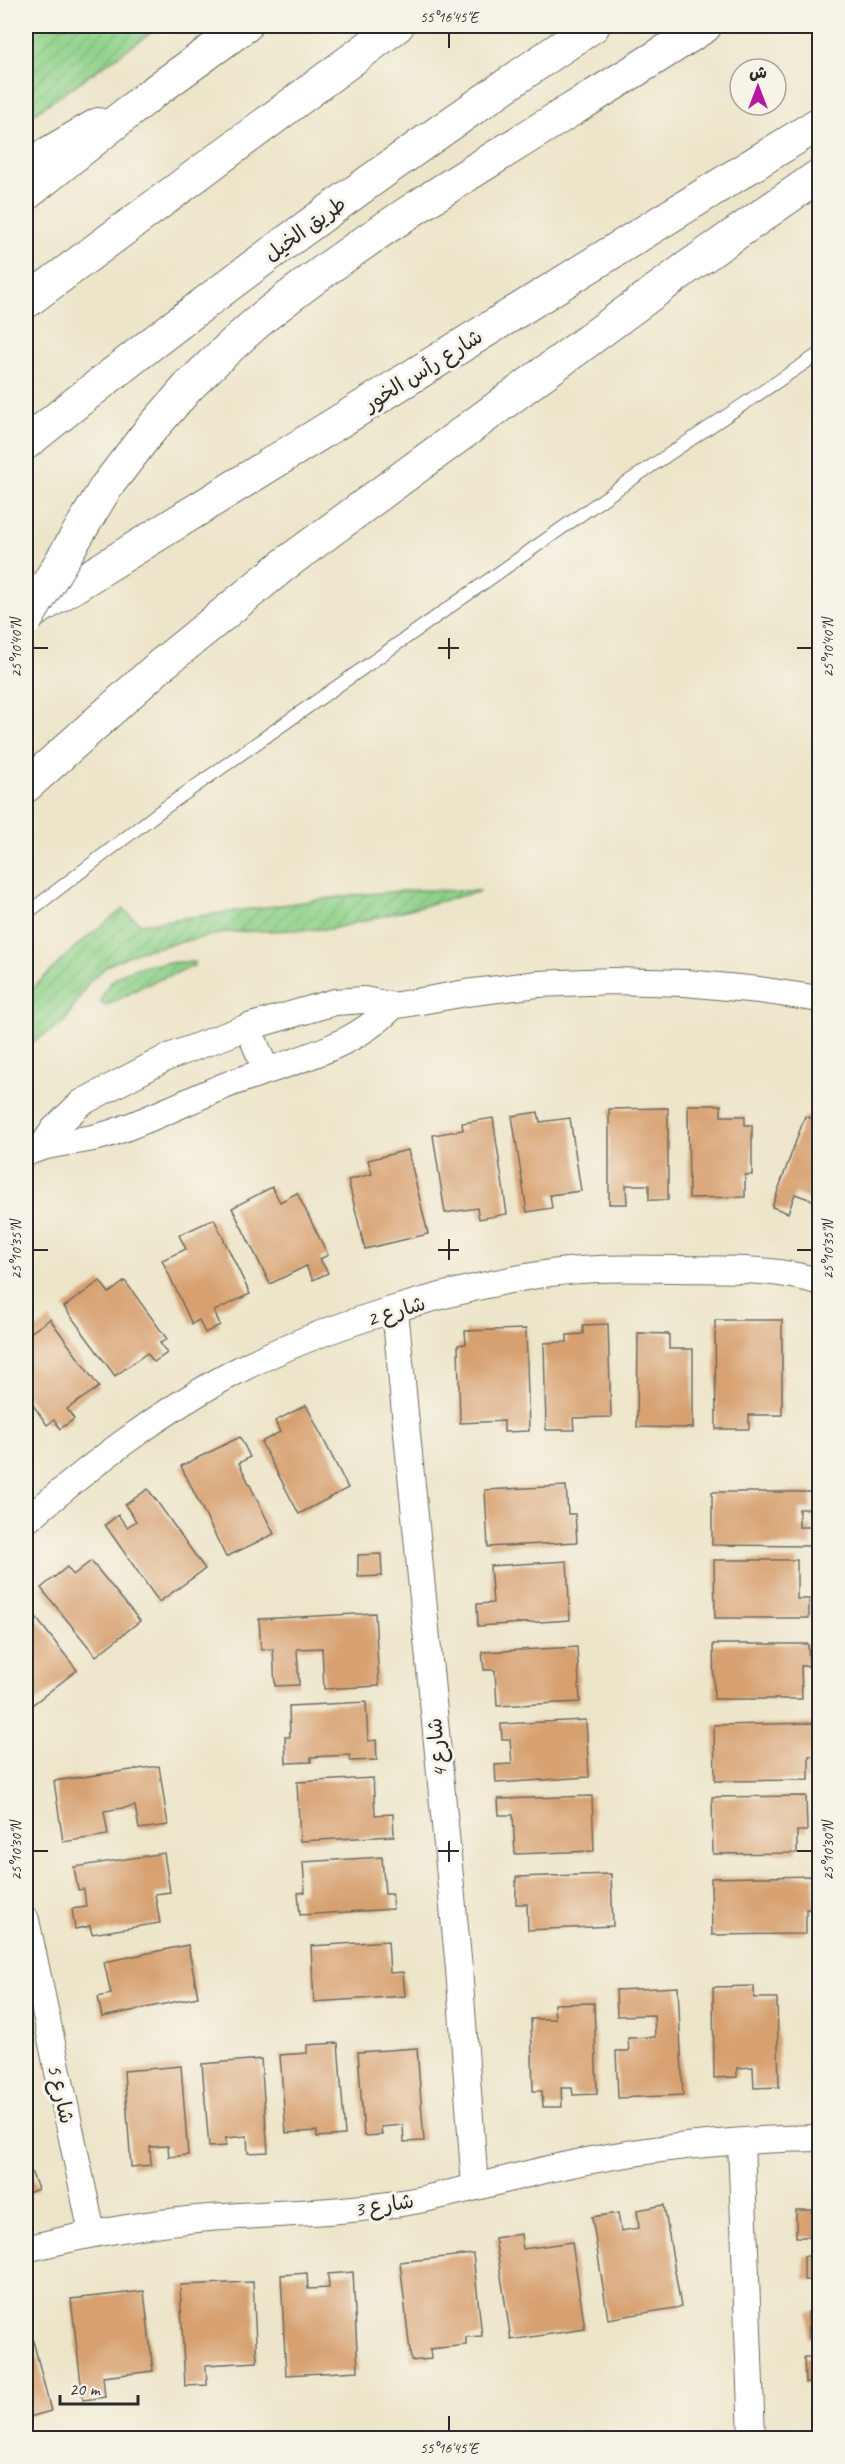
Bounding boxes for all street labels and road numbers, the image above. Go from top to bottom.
street label: طريق الخيل [259,191,351,267]
street label: شارع رأس الخور [357,323,488,420]
street label: شارع 2 [364,1290,429,1334]
street label: شارع 4 [421,1717,455,1779]
street label: شارع 5 [40,2062,80,2127]
street label: شارع 3 [352,2187,416,2225]

